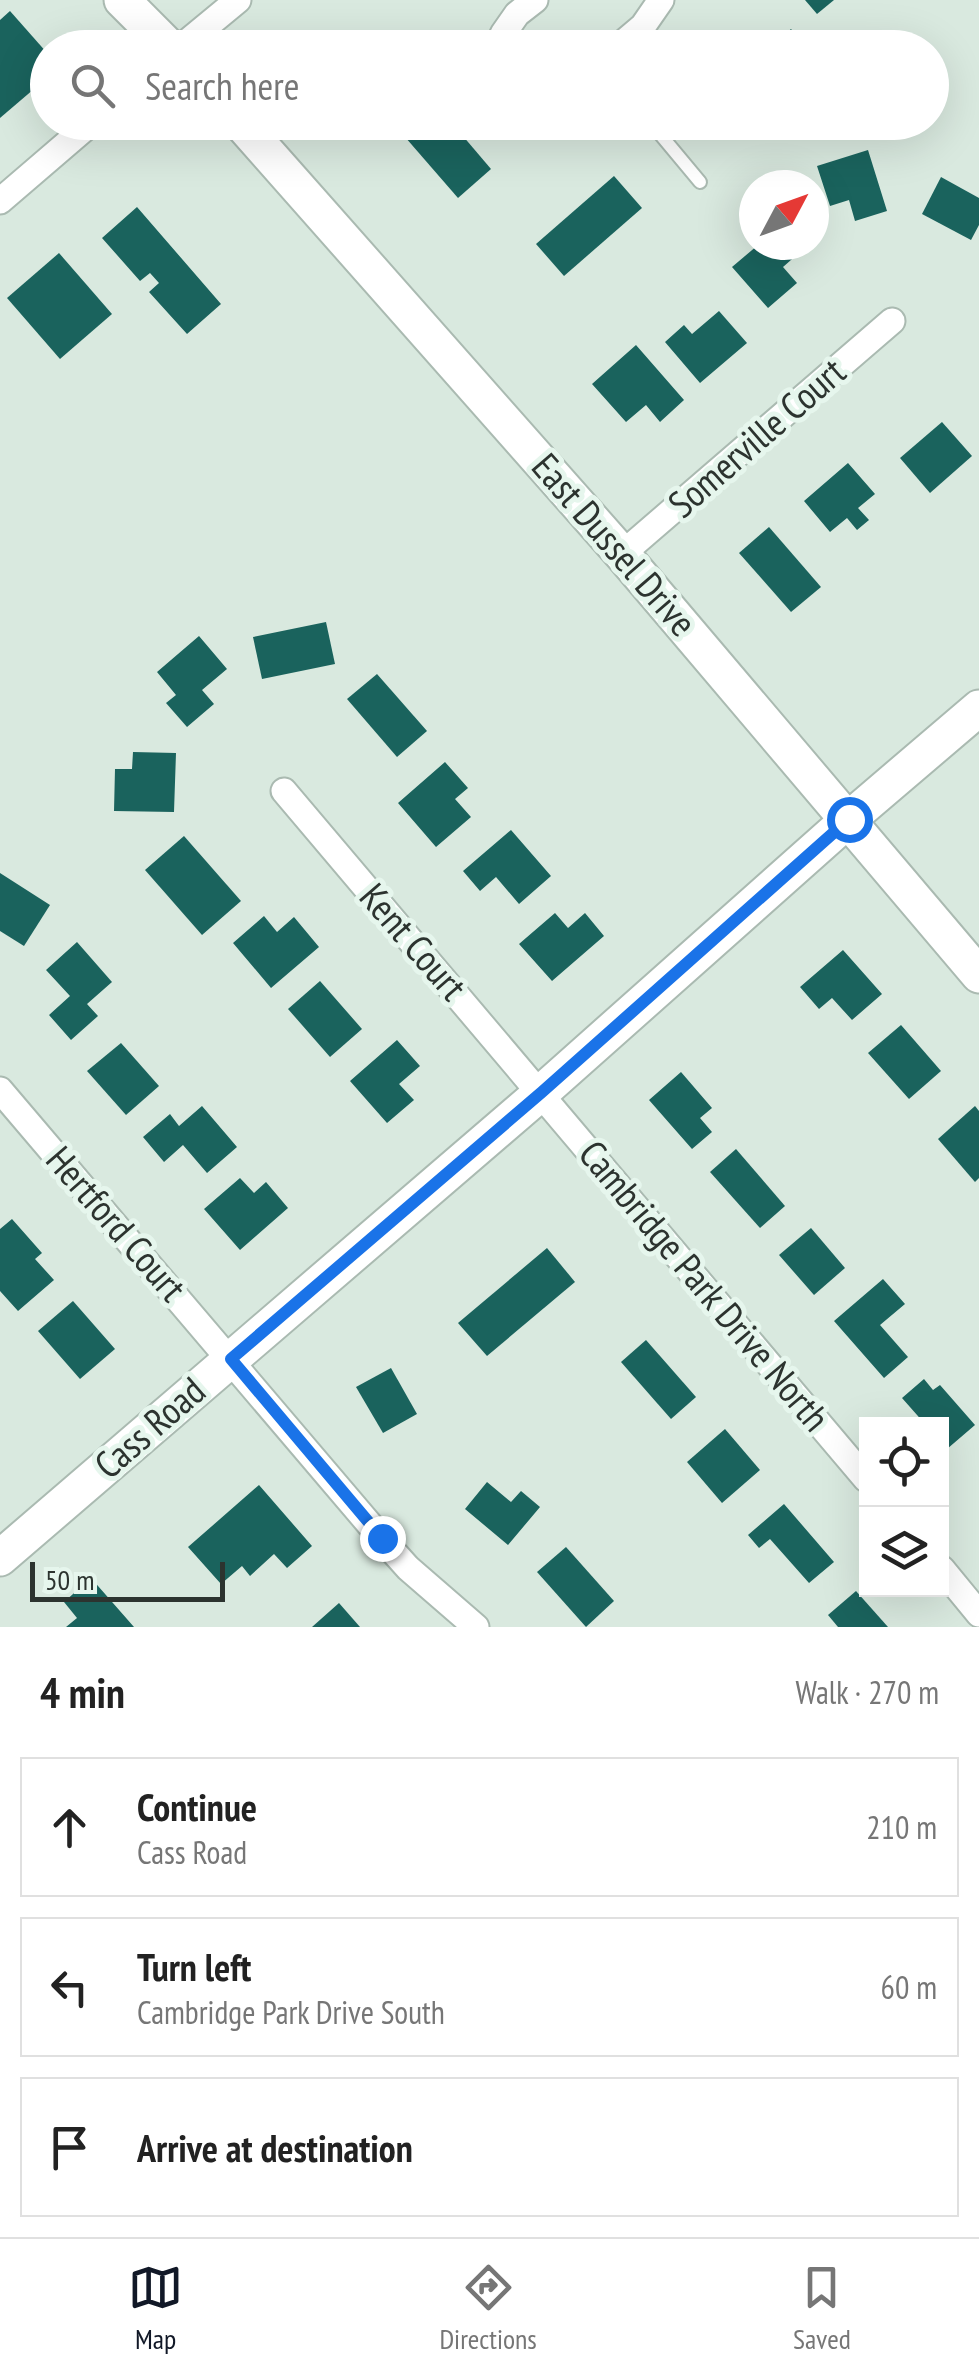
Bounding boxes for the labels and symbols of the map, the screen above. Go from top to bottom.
north arrow [739,170,829,260]
street label: Somerville Court [657,346,855,527]
street label: East Dussel Drive [522,442,708,646]
route start [827,797,873,843]
street label: Kent Court [350,872,479,1010]
street label: Cambridge Park Drive North [569,1130,841,1440]
street label: Hertford Court [36,1135,198,1311]
street label: Cass Road [84,1366,214,1488]
route end [360,1516,406,1562]
scale bar [30,1557,225,1602]

